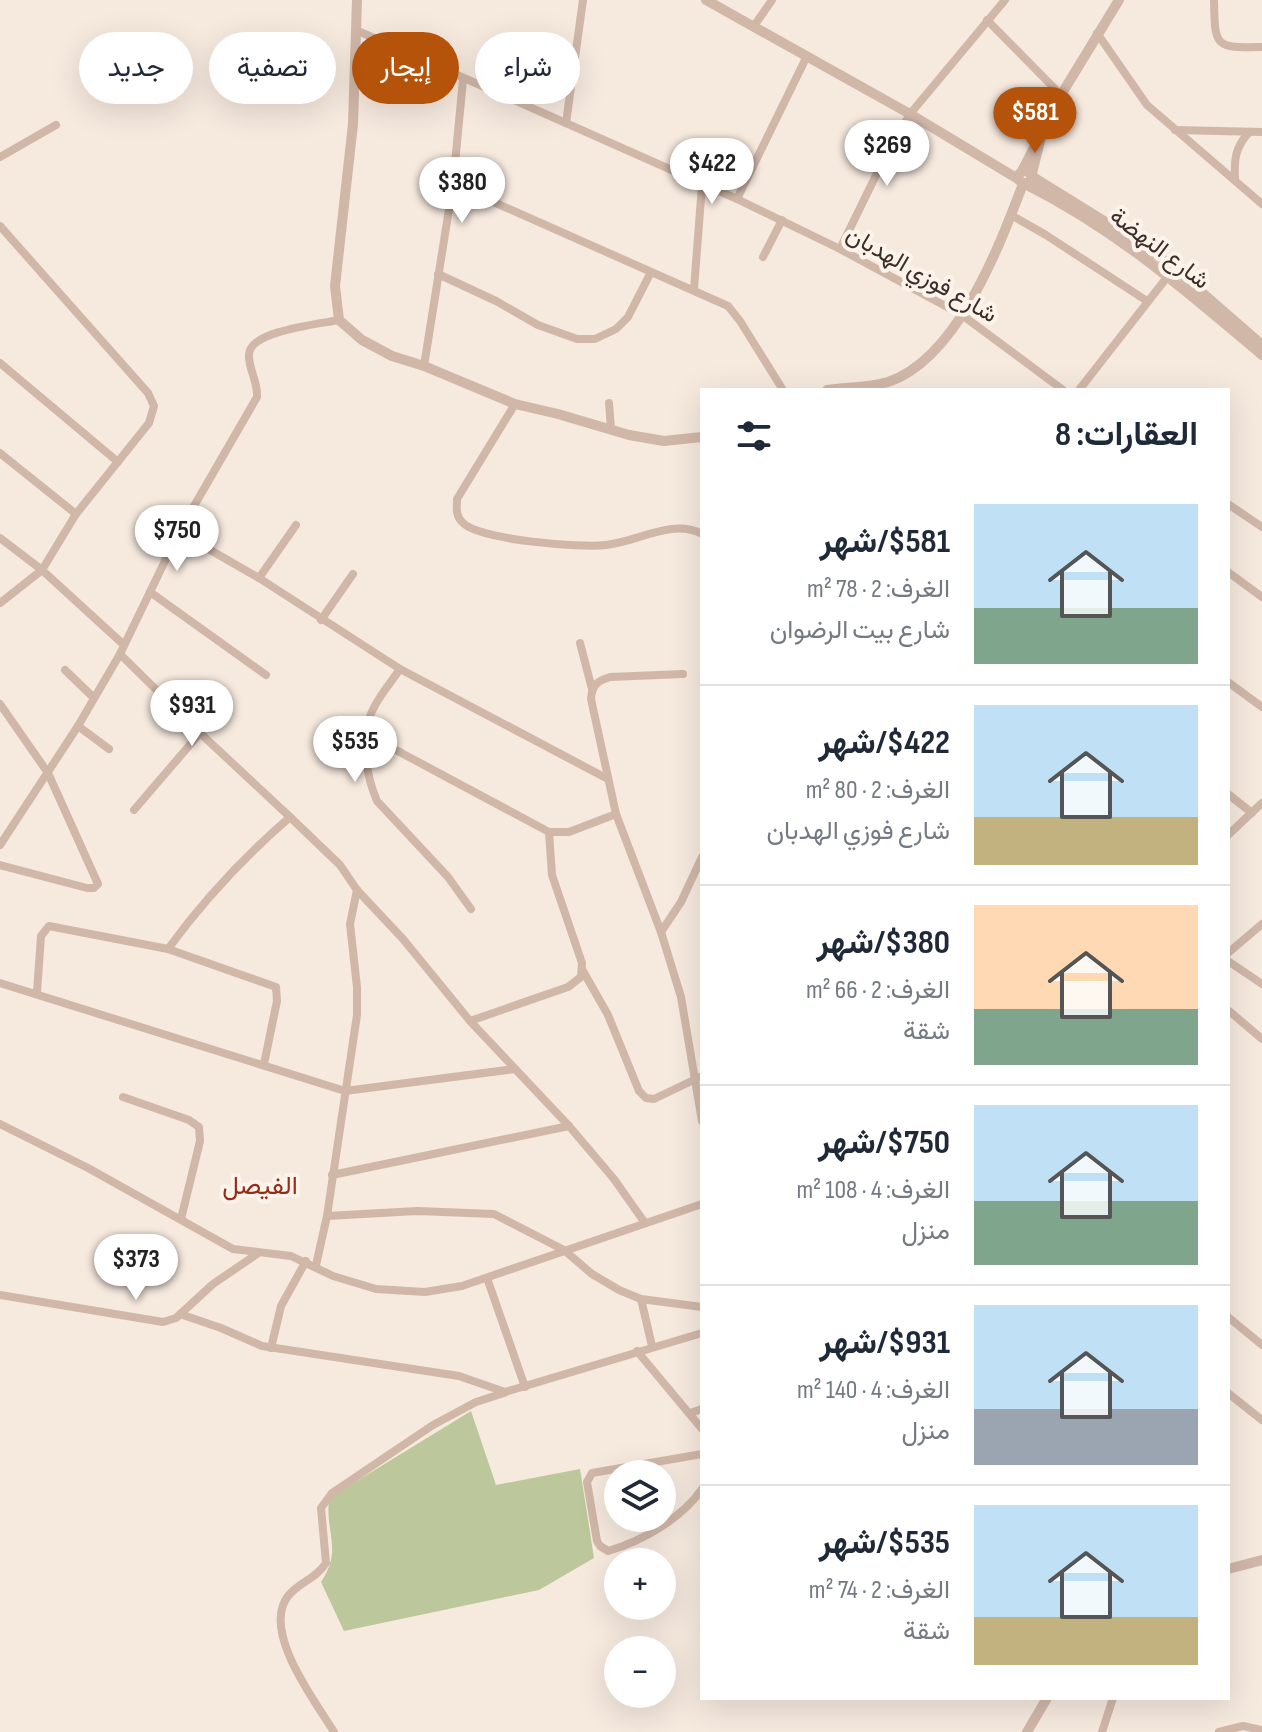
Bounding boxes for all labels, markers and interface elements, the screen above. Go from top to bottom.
chip: جديد [79,32,193,104]
chip: تصفية [209,32,336,104]
chip: إيجار [352,32,459,104]
chip: شراء [475,32,580,104]
pin: $581 [988,87,1082,155]
text: $581 [1011,97,1059,128]
pin: $269 [840,120,934,188]
text: $269 [862,130,912,161]
pin: $422 [665,138,759,206]
text: $422 [688,148,736,179]
pin: $380 [415,157,509,225]
text: $380 [437,167,487,198]
street label: شارع النهضة [1103,201,1215,296]
street label: شارع فوزي الهدبان [839,220,1002,333]
icon: filters [732,414,776,458]
text: العقارات: 8 [1055,414,1198,455]
pin: $750 [130,505,224,573]
text: $750 [153,515,201,546]
text: $581/شهر [820,521,950,562]
icon: home [1038,536,1134,632]
text: الغرف: 2 · 78 m² [807,574,950,605]
text: شارع بيت الرضوان [770,615,950,646]
pin: $931 [145,680,239,748]
text: $931 [168,690,216,721]
pin: $535 [308,716,402,784]
text: $422/شهر [818,722,950,763]
text: $535 [331,726,379,757]
icon: home [1038,737,1134,833]
text: الغرف: 2 · 80 m² [806,775,950,806]
text: شارع فوزي الهدبان [766,816,950,847]
text: $380/شهر [816,922,950,963]
icon: home [1038,937,1134,1033]
text: الغرف: 2 · 66 m² [806,975,950,1006]
text: شقة [903,1016,950,1047]
text: $750/شهر [818,1122,950,1163]
icon: home [1038,1137,1134,1233]
district label: الفيصل [222,1171,298,1202]
text: الغرف: 4 · 108 m² [796,1175,950,1206]
text: منزل [901,1216,950,1247]
pin: $373 [89,1234,183,1302]
text: $373 [112,1244,160,1275]
text: $931/شهر [819,1322,950,1363]
icon: home [1038,1337,1134,1433]
text: الغرف: 4 · 140 m² [797,1375,950,1406]
text: منزل [901,1416,950,1447]
map controls [604,1460,676,1708]
button: layers [604,1460,676,1532]
text: $535/شهر [819,1522,950,1563]
icon: home [1038,1537,1134,1633]
button: + [604,1548,676,1620]
text: الغرف: 2 · 74 m² [809,1575,950,1606]
text: شقة [903,1616,950,1647]
button: − [604,1636,676,1708]

